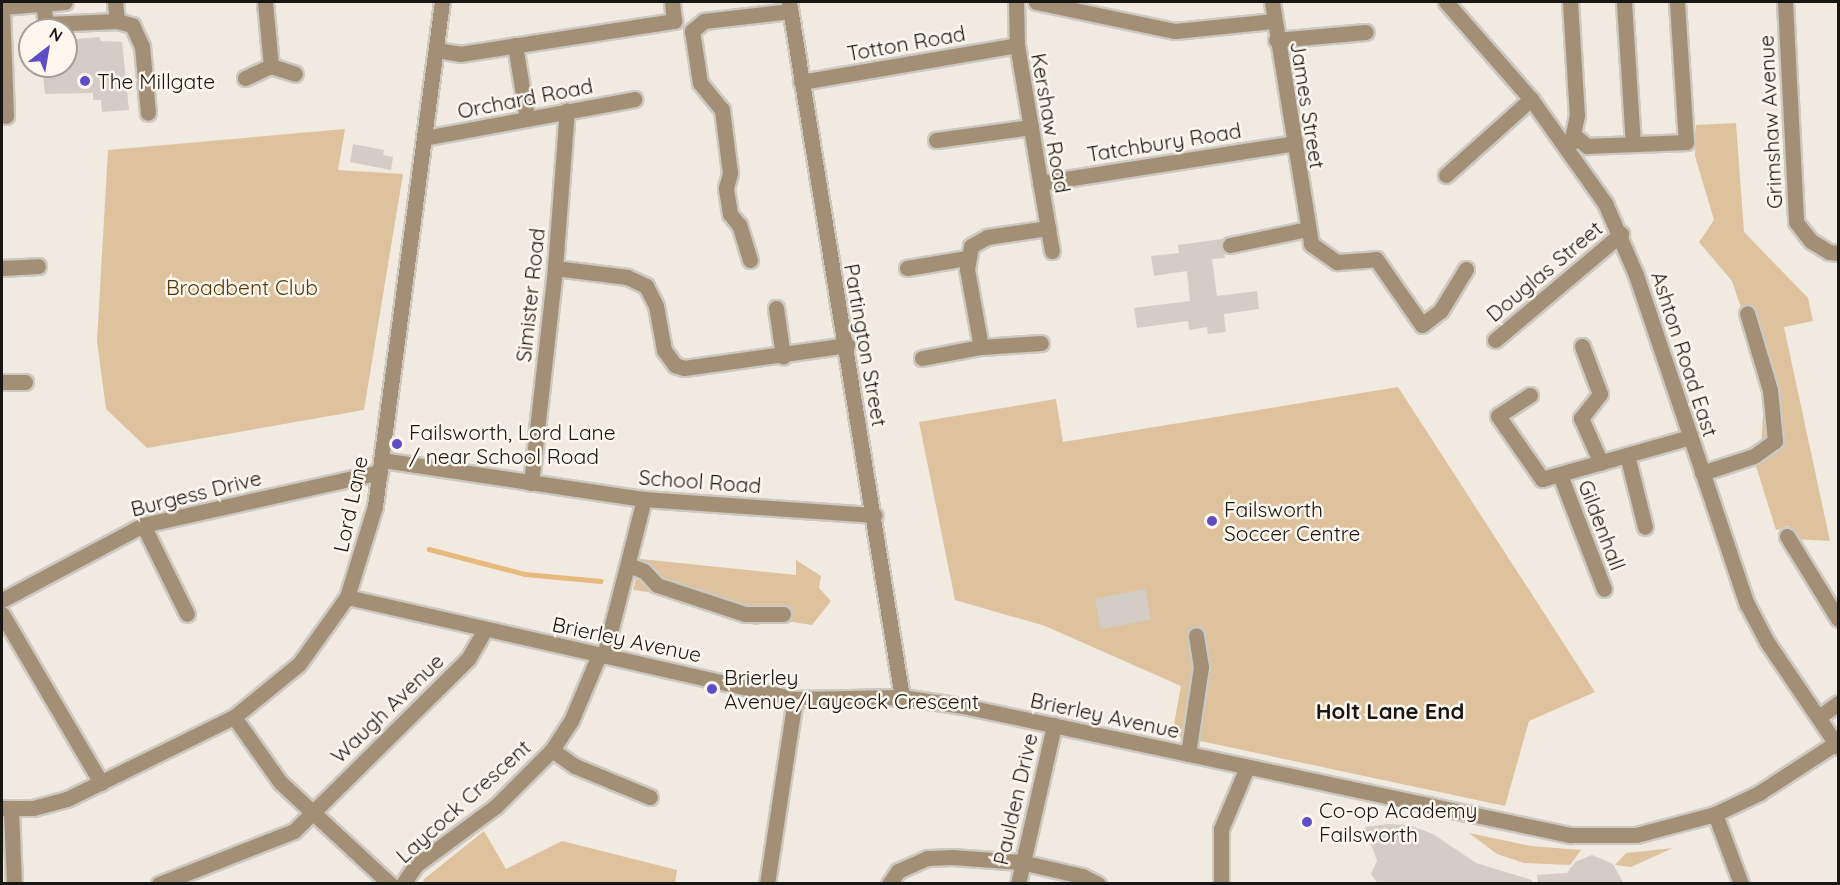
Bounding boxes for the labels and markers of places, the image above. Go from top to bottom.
place label: The Millgate [97,68,215,94]
marker: The Millgate [78,74,92,88]
place label: Failsworth, Lord Lane / near School Road [409,419,616,469]
marker: Failsworth, Lord Lane / near School Road [390,437,404,451]
place label: Failsworth Soccer Centre [1224,496,1360,546]
marker: Failsworth Soccer Centre [1205,514,1219,528]
place label: Brierley Avenue/Laycock Crescent [724,664,979,714]
marker: Brierley Avenue/Laycock Crescent [705,682,719,696]
place label: Co-op Academy Failsworth [1319,797,1477,847]
marker: Co-op Academy Failsworth [1300,815,1314,829]

